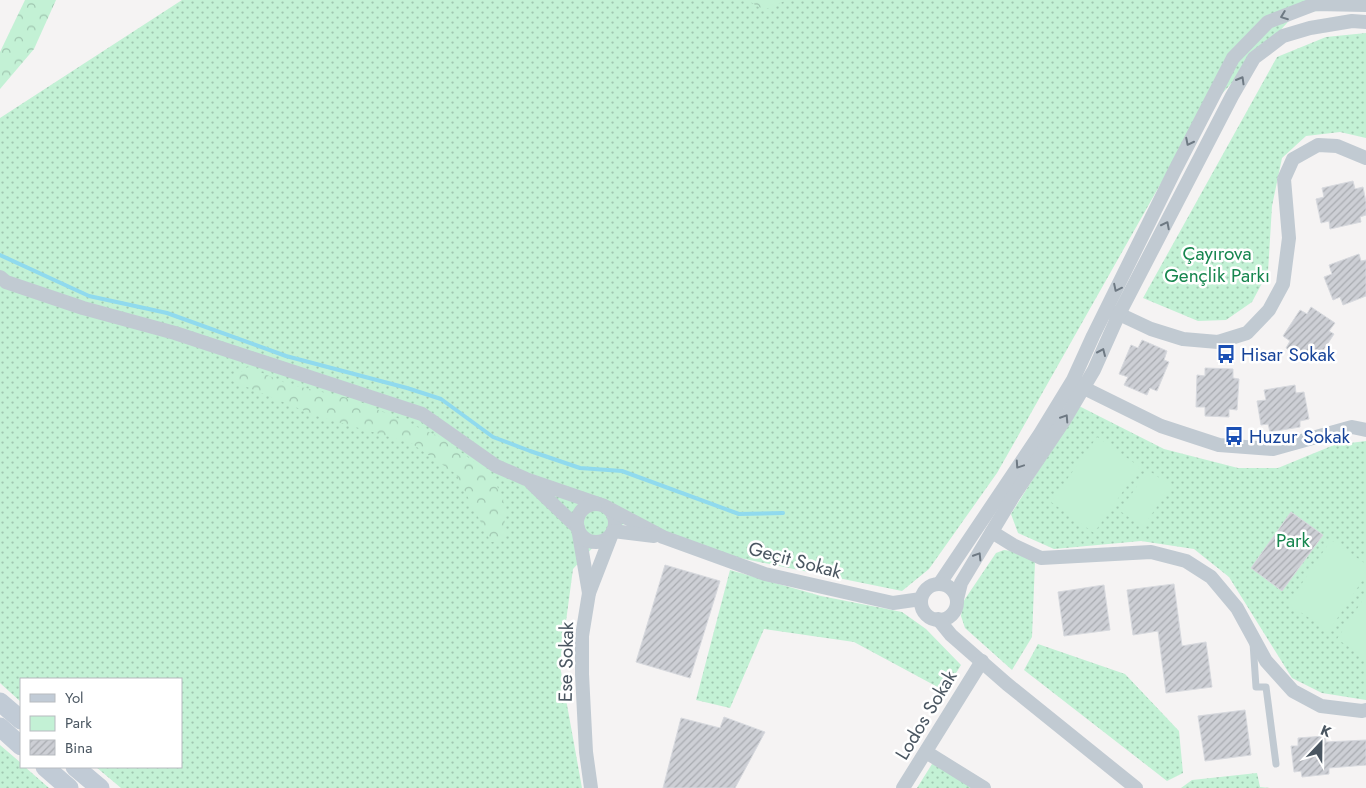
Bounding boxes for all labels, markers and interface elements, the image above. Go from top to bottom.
one-way arrow [1281,10,1289,20]
one-way arrow [1234,77,1244,86]
one-way arrow [1185,137,1195,146]
one-way arrow [1160,221,1170,230]
park label: Çayırova Gençlik Parkı [1164,240,1270,289]
one-way arrow [1113,283,1123,292]
place label: Hisar Sokak [1241,341,1336,368]
bus stop icon: Hisar Sokak [1215,343,1237,365]
one-way arrow [1096,348,1107,357]
one-way arrow [1058,415,1068,424]
place label: Huzur Sokak [1249,423,1351,450]
bus stop icon: Huzur Sokak [1223,425,1245,447]
one-way arrow [1016,460,1025,469]
park label: Park [1276,527,1311,554]
street label: Geçit Sokak [745,535,845,586]
one-way arrow [971,552,981,561]
street label: Ese Sokak [552,621,580,702]
street label: Lodos Sokak [889,665,964,765]
legend [20,678,182,768]
text: Yol [65,687,84,709]
text: Park [65,712,92,734]
north arrow [1296,718,1346,768]
text: K [1318,720,1334,742]
text: Bina [65,737,92,759]

